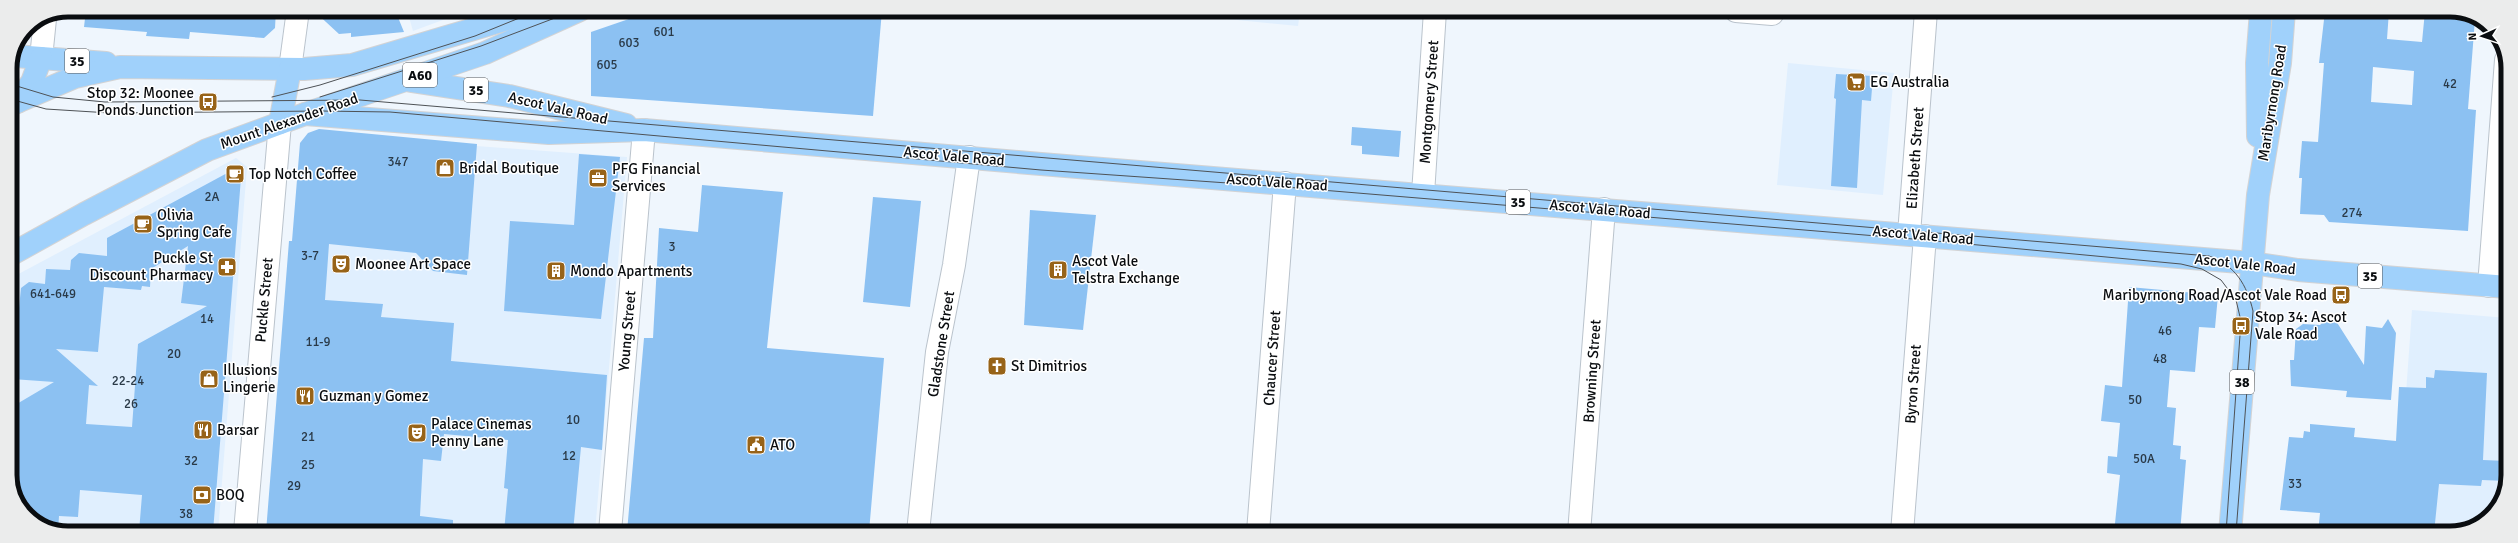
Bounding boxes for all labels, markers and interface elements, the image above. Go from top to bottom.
north arrow [2462,16,2502,56]
house number: 601 [653,24,675,40]
text: N [2466,32,2479,41]
house number: 603 [618,35,640,51]
street label: Montgomery Street [1416,40,1442,164]
street label: Maribyrnong Road [2254,44,2290,162]
road number: 35 [65,49,89,73]
house number: 605 [596,57,618,73]
road number: A60 [403,63,437,87]
supermarket icon: EG Australia [1845,71,1867,93]
place label: EG Australia [1870,73,1949,91]
house number: 42 [2443,76,2457,92]
road number: 35 [464,78,488,102]
place label: Stop 32: Moonee Ponds Junction [87,84,194,119]
street label: Ascot Vale Road [506,88,610,128]
street label: Mount Alexander Road [218,89,360,153]
bus stop icon: Stop 32: Moonee Ponds Junction [197,91,219,113]
street label: Elizabeth Street [1902,106,1928,210]
street label: Ascot Vale Road [903,143,1006,169]
house number: 347 [387,154,409,170]
shop icon: Bridal Boutique [434,157,456,179]
place label: Bridal Boutique [459,159,559,177]
place label: PFG Financial Services [612,160,700,195]
cafe icon: Top Notch Coffee [224,163,246,185]
place label: Top Notch Coffee [249,165,357,183]
office icon: PFG Financial Services [587,167,609,189]
street label: Ascot Vale Road [1226,169,1328,195]
house number: 2A [205,189,220,205]
road number: 35 [1506,190,1530,214]
street label: Ascot Vale Road [1549,196,1652,222]
house number: 274 [2341,205,2363,221]
place label: Olivia Spring Cafe [157,206,231,241]
cafe icon: Olivia Spring Cafe [132,213,154,235]
street label: Ascot Vale Road [1872,222,1975,248]
house number: 3 [668,239,676,255]
house number: 3-7 [301,248,319,264]
place label: Puckle St Discount Pharmacy [90,249,213,284]
street label: Ascot Vale Road [2193,250,2297,278]
place label: Ascot Vale Telstra Exchange [1072,252,1180,287]
theatre icon: Moonee Art Space [330,253,352,275]
place label: Moonee Art Space [355,255,471,273]
pharmacy icon: Puckle St Discount Pharmacy [216,256,238,278]
street label: Puckle Street [251,257,277,343]
building icon: Ascot Vale Telstra Exchange [1047,259,1069,281]
building icon: Mondo Apartments [545,260,567,282]
place label: Mondo Apartments [570,262,693,280]
road number: 35 [2358,264,2382,288]
bus stop icon: Maribyrnong Road/Ascot Vale Road [2330,284,2352,306]
house number: 641-649 [30,286,76,302]
place label: Maribyrnong Road/Ascot Vale Road [2103,286,2327,304]
street label: Young Street [614,290,640,372]
street label: Gladstone Street [924,290,958,398]
place label: Stop 34: Ascot Vale Road [2255,308,2347,343]
street label: Chaucer Street [1260,310,1284,406]
house number: 14 [200,311,214,327]
bus stop icon: Stop 34: Ascot Vale Road [2230,315,2252,337]
street label: Browning Street [1579,319,1605,423]
house number: 46 [2158,323,2172,339]
house number: 11-9 [305,334,331,350]
street label: Byron Street [1901,344,1925,424]
house number: 20 [167,346,181,362]
house number: 48 [2153,351,2167,367]
church icon: St Dimitrios [986,355,1008,377]
place label: St Dimitrios [1011,357,1088,375]
place label: Illusions Lingerie [223,361,278,396]
shop icon: Illusions Lingerie [198,368,220,390]
road number: 38 [2230,370,2254,394]
house number: 22-24 [112,373,144,389]
restaurant icon: Guzman y Gomez [294,385,316,407]
place label: Guzman y Gomez [319,387,429,405]
house number: 50 [2128,392,2142,408]
house number: 26 [124,396,138,412]
house number: 10 [566,412,580,428]
place label: Palace Cinemas Penny Lane [431,415,532,450]
restaurant icon: Barsar [192,419,214,441]
place label: Barsar [217,421,259,439]
theatre icon: Palace Cinemas Penny Lane [406,422,428,444]
house number: 21 [301,429,315,445]
public building icon: ATO [745,434,767,456]
place label: ATO [770,436,795,454]
house number: 12 [562,448,576,464]
house number: 50A [2133,451,2155,467]
house number: 32 [184,453,198,469]
house number: 25 [301,457,315,473]
house number: 33 [2288,476,2302,492]
house number: 29 [287,478,301,494]
bank icon: BOQ [191,484,213,506]
place label: BOQ [216,486,245,504]
house number: 38 [179,506,193,522]

